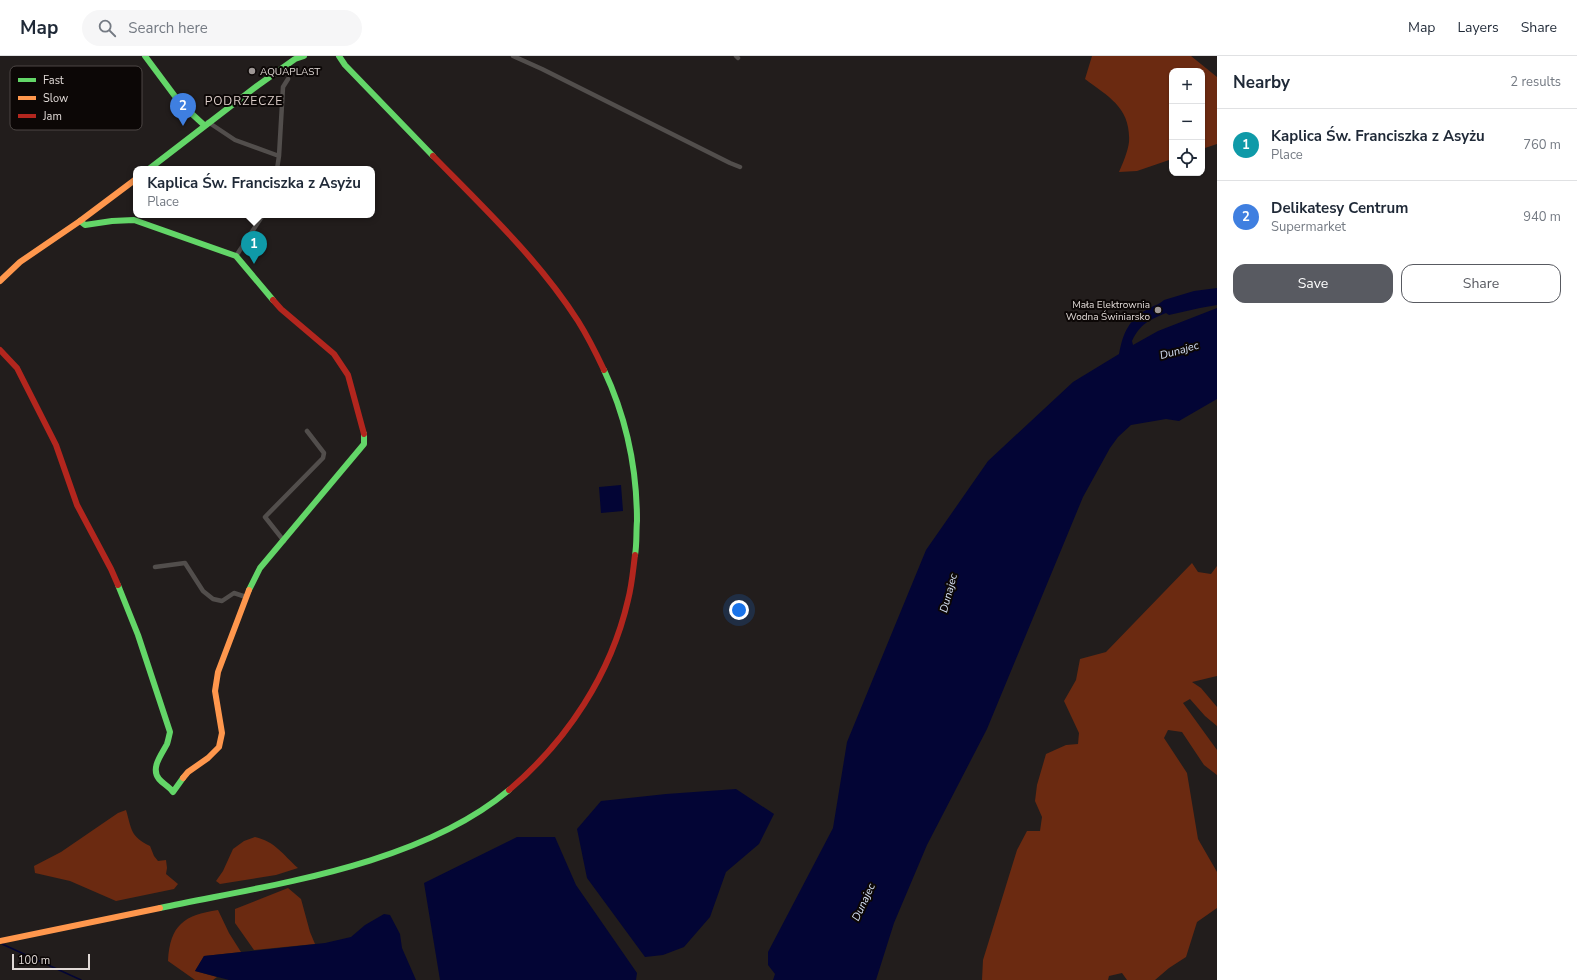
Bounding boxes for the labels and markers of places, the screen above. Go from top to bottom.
place label: AQUAPLAST [260,65,320,79]
marker: AQUAPLAST [247,66,257,76]
pin: 2 [170,93,196,126]
pin: 1 [241,231,267,264]
place label: Mała Elektrownia Wodna Świniarsko [1066,298,1150,324]
marker: Mała Elektrownia Wodna Świniarsko [1153,305,1163,315]

